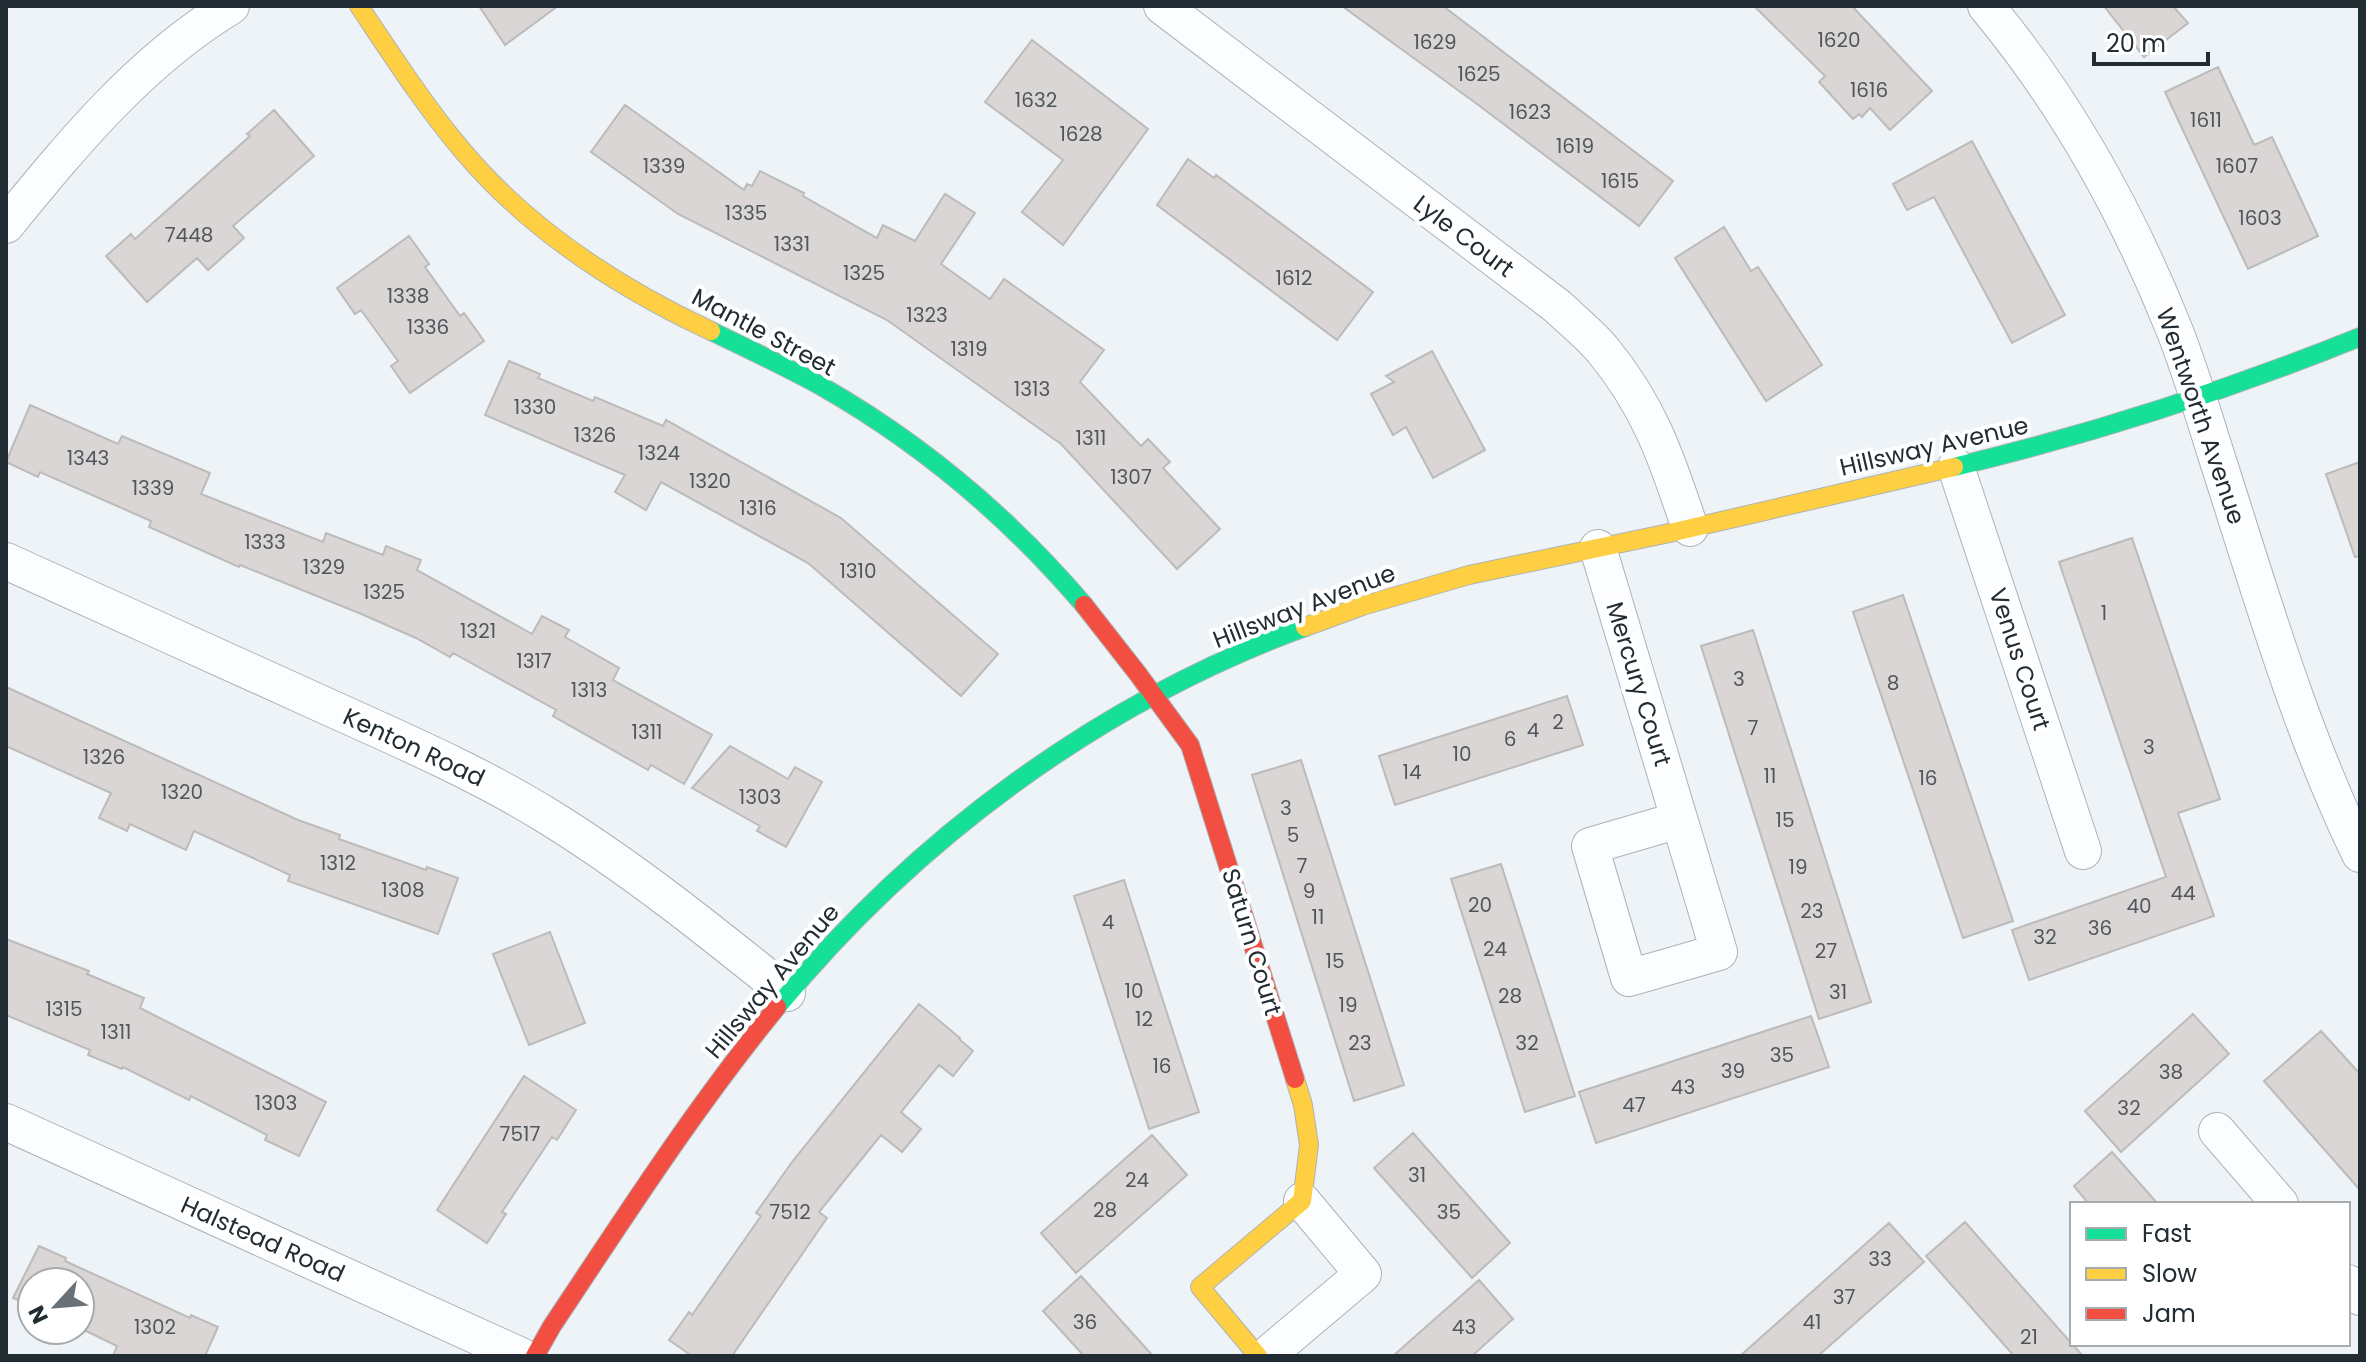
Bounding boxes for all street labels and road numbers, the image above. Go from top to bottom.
street label: Lyle Court [1407,187,1521,285]
street label: Mantle Street [686,280,842,384]
street label: Wentworth Avenue [2148,303,2254,529]
street label: Hillsway Avenue [1836,408,2032,484]
street label: Hillsway Avenue [1208,556,1400,656]
street label: Venus Court [1981,584,2059,734]
street label: Mercury Court [1598,598,1680,770]
street label: Kenton Road [338,700,490,794]
street label: Saturn Court [1214,864,1290,1020]
street label: Hillsway Avenue [697,897,847,1065]
street label: Halstead Road [176,1188,350,1290]

